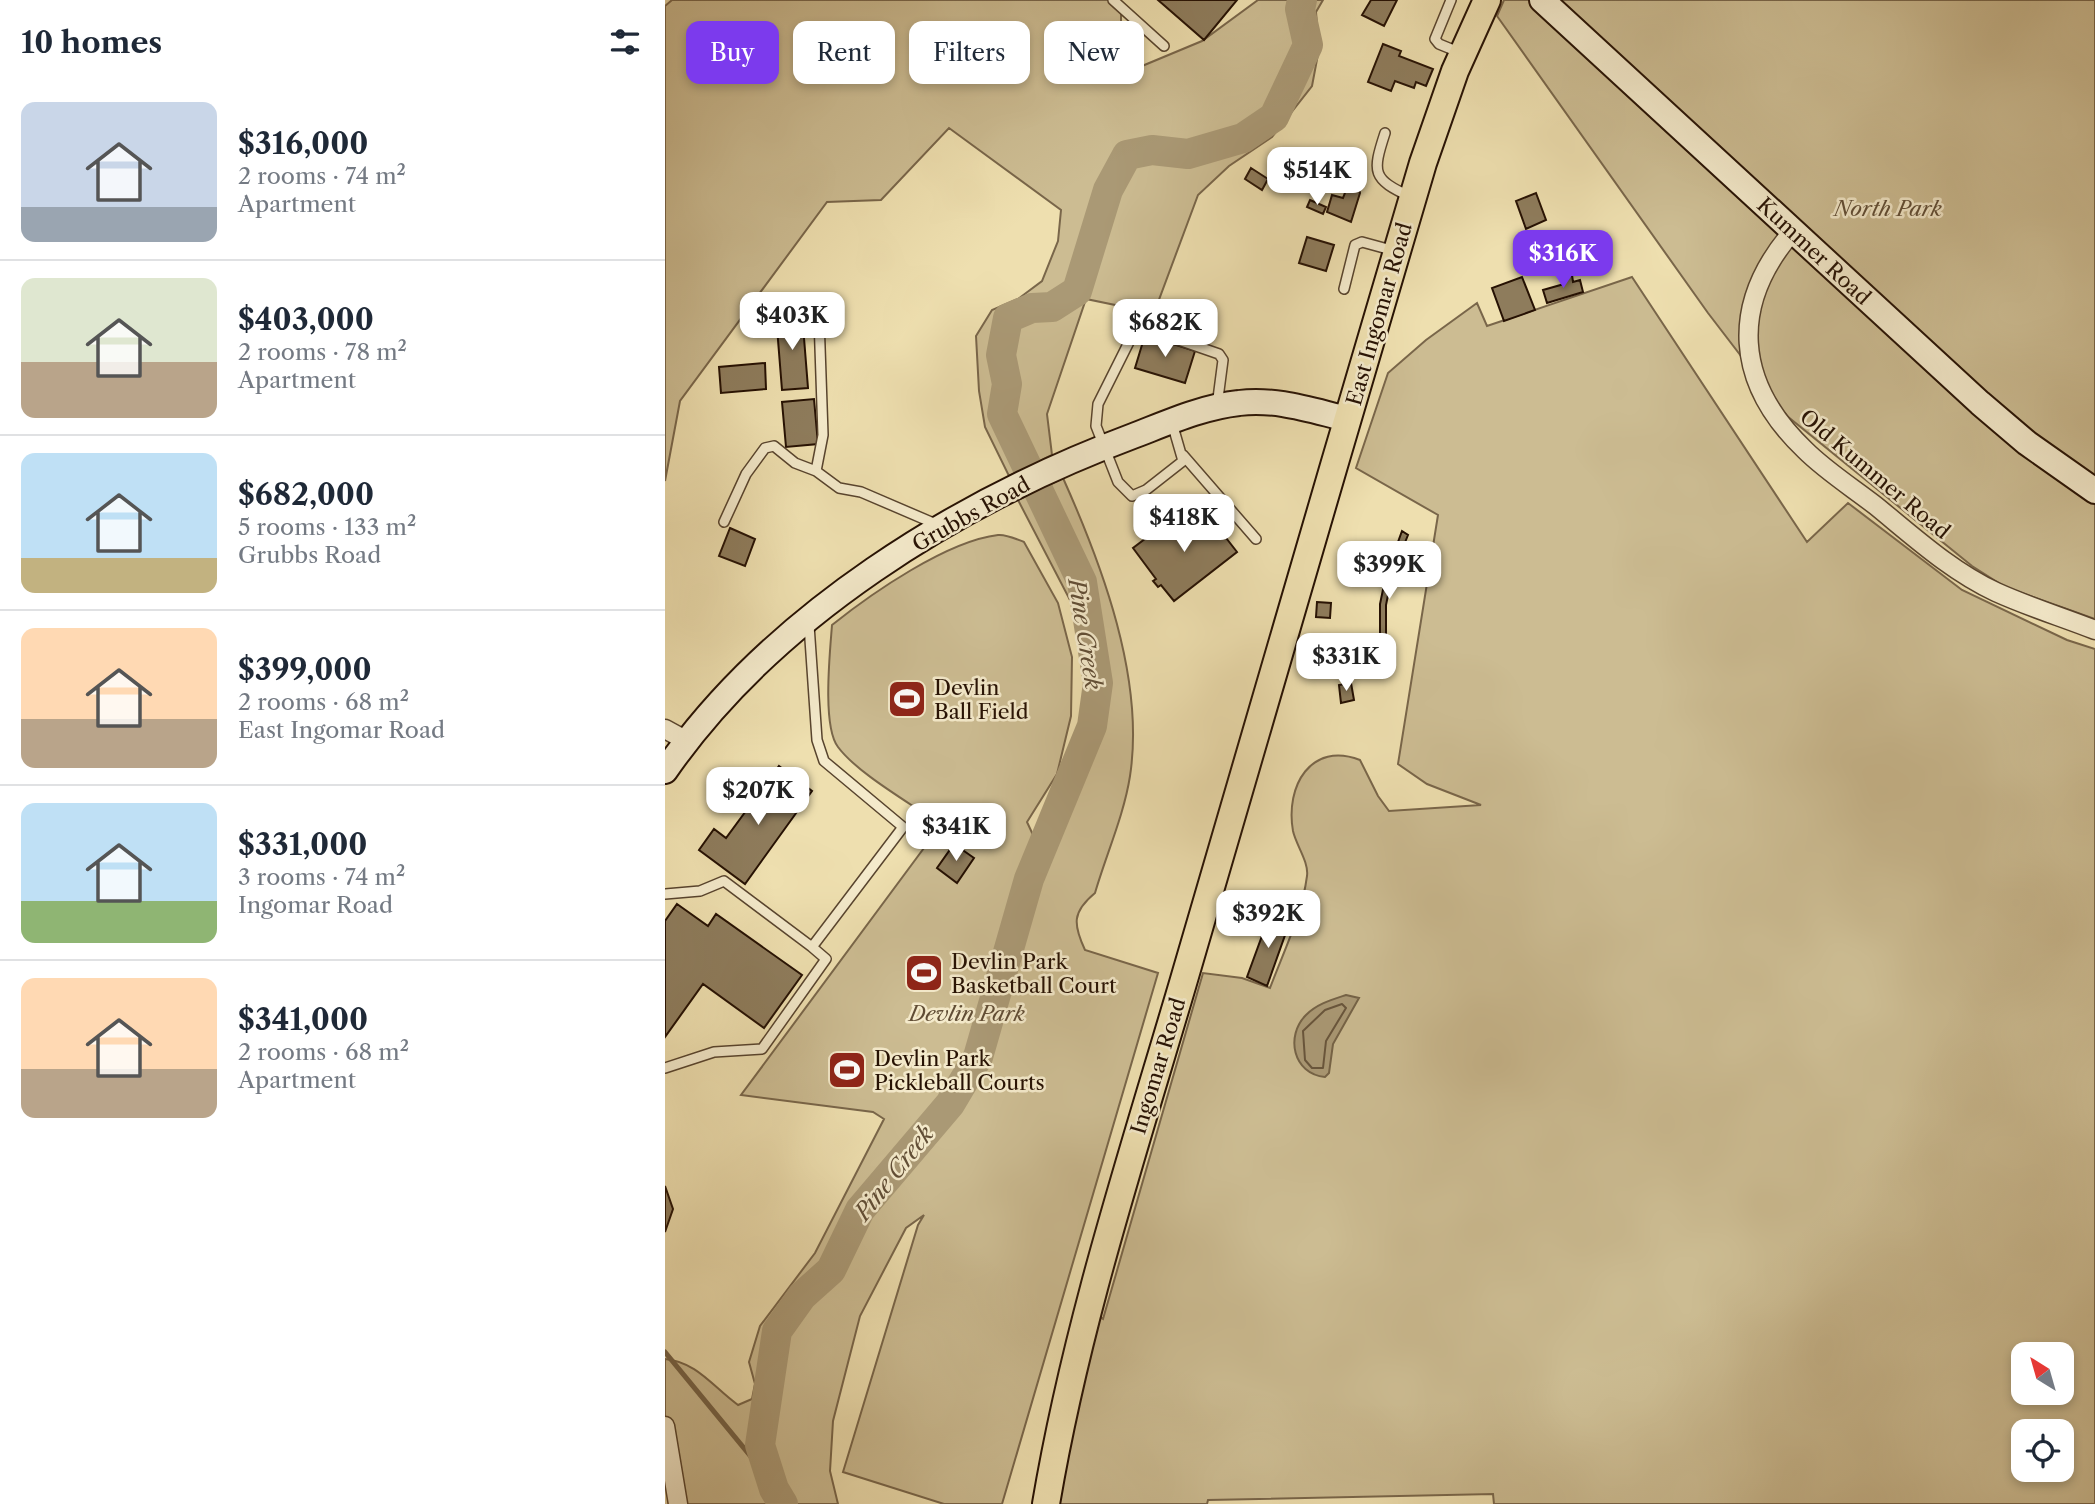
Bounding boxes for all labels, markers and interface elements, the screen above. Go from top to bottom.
chip: Buy [686,21,779,84]
chip: Rent [793,21,895,84]
chip: Filters [909,21,1030,84]
chip: New [1044,21,1144,84]
icon: filters [606,23,644,61]
text: 10 homes [21,24,162,61]
text: $316,000 [238,125,368,162]
icon: home [77,130,161,214]
pin: $514K [1268,148,1366,207]
text: $514K [1283,156,1351,184]
text: 2 rooms · 74 m² [238,162,406,190]
text: Apartment [238,190,356,218]
street label: Kummer Road [1752,192,1876,310]
park label: North Park [1832,196,1942,221]
street label: East Ingomar Road [1341,219,1417,408]
pin: $316K [1514,230,1612,290]
text: $316K [1529,239,1597,267]
pin: $403K [743,292,841,352]
pin: $682K [1116,300,1214,359]
text: $403,000 [238,301,374,338]
text: $403K [756,301,828,329]
icon: home [77,306,161,390]
text: $682K [1129,308,1201,336]
text: 2 rooms · 78 m² [238,338,407,366]
text: Apartment [238,366,356,394]
street label: Old Kummer Road [1795,404,1955,544]
street label: Grubbs Road [908,471,1034,557]
text: $682,000 [238,476,374,513]
icon: home [77,481,161,565]
pin: $418K [1135,494,1233,554]
text: $418K [1149,503,1219,531]
text: 5 rooms · 133 m² [238,513,416,541]
text: Grubbs Road [238,541,381,569]
pin: $399K [1340,542,1438,601]
text: $399K [1353,550,1425,578]
water label: Pine Creek [1062,575,1108,692]
pin: $331K [1297,634,1395,693]
text: $331K [1312,642,1380,670]
text: $399,000 [238,651,372,688]
icon: home [77,656,161,740]
place label: Devlin Ball Field [934,675,1029,724]
sports icon: Devlin Ball Field [886,678,928,720]
text: 2 rooms · 68 m² [238,688,409,716]
text: East Ingomar Road [238,716,445,744]
pin: $207K [709,768,807,827]
text: $207K [722,776,794,804]
pin: $341K [907,804,1005,863]
text: $341K [922,812,990,840]
text: $331,000 [238,826,367,863]
icon: home [77,831,161,915]
text: 3 rooms · 74 m² [238,863,405,891]
pin: $392K [1219,890,1317,950]
text: Ingomar Road [238,891,393,919]
text: $392K [1232,899,1304,927]
place label: Devlin Park Basketball Court [951,949,1117,998]
sports icon: Devlin Park Basketball Court [903,952,945,994]
street label: Ingomar Road [1125,994,1191,1137]
text: $341,000 [238,1001,368,1038]
park label: Devlin Park [907,1001,1025,1026]
icon: home [77,1006,161,1090]
text: 2 rooms · 68 m² [238,1038,409,1066]
place label: Devlin Park Pickleball Courts [874,1046,1045,1095]
sports icon: Devlin Park Pickleball Courts [826,1049,868,1091]
text: Apartment [238,1066,356,1094]
water label: Pine Creek [847,1120,940,1227]
north arrow [2011,1342,2074,1405]
map controls [2011,1342,2074,1482]
button: locate [2011,1419,2074,1482]

